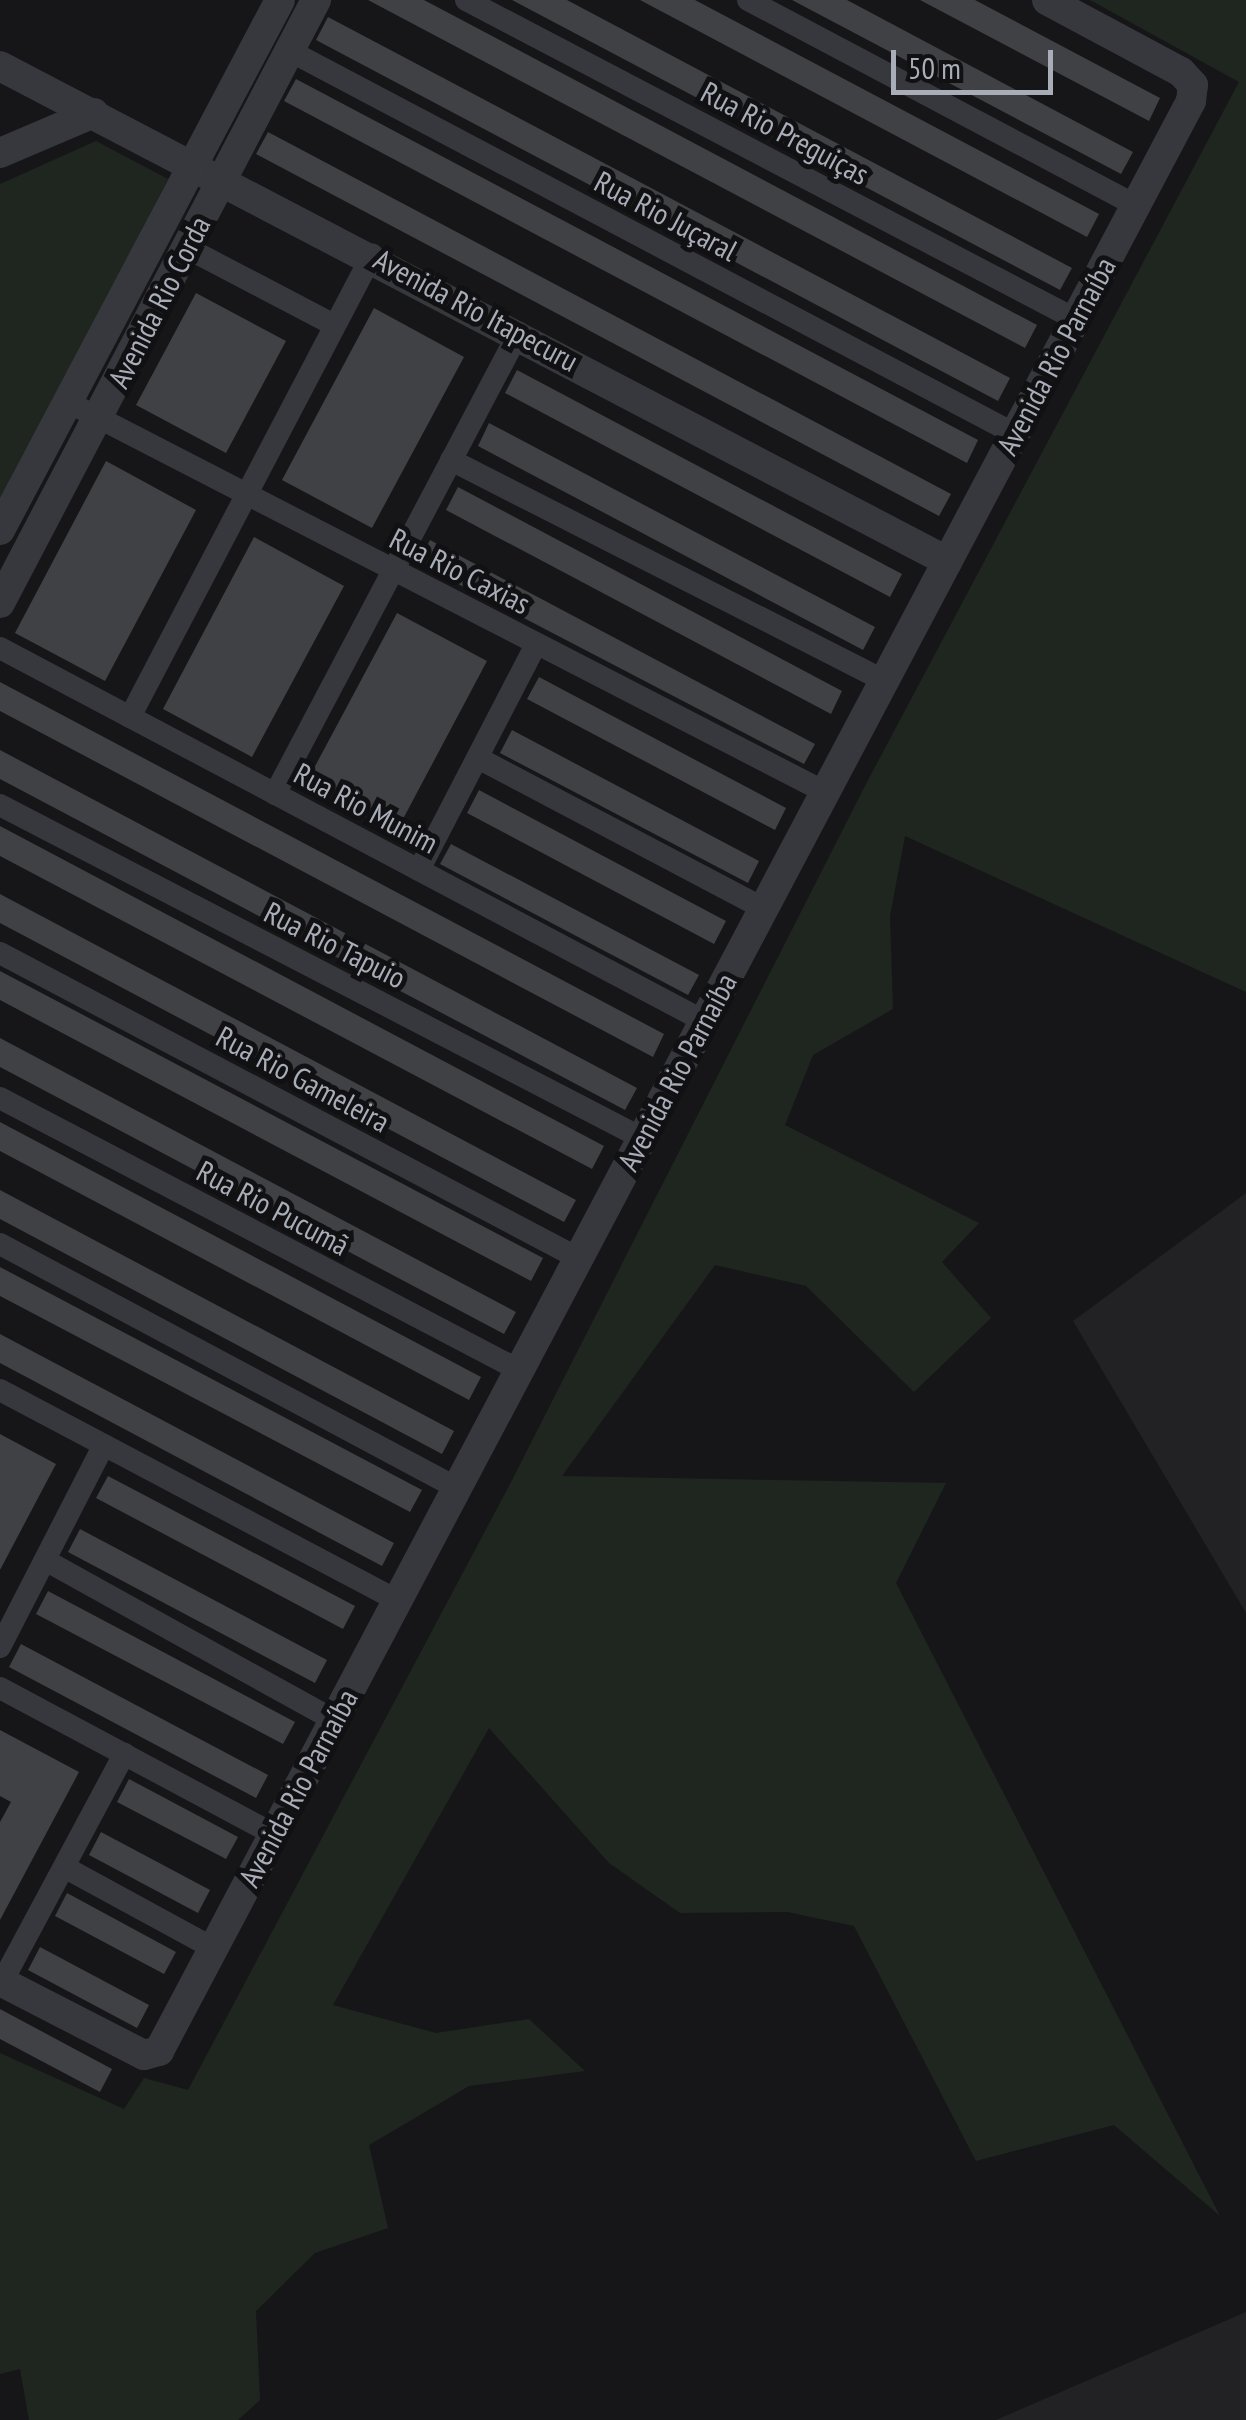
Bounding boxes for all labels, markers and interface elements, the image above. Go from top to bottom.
scale bar [896,30,1058,92]
text: 50 m [908,48,961,87]
street label: Rua Rio Preguiças [695,74,875,192]
street label: Rua Rio Juçaral [589,163,743,269]
street label: Avenida Rio Corda [100,210,218,394]
street label: Avenida Rio Itapecuru [368,241,584,379]
street label: Avenida Rio Parnaíba [989,251,1123,461]
street label: Rua Rio Caxias [384,520,536,622]
street label: Rua Rio Munim [288,755,444,861]
street label: Rua Rio Tapuio [258,894,412,996]
street label: Avenida Rio Parnaíba [610,967,744,1177]
street label: Rua Rio Gameleira [210,1018,396,1140]
street label: Rua Rio Pucumã [191,1153,355,1263]
street label: Avenida Rio Parnaíba [231,1683,365,1893]

